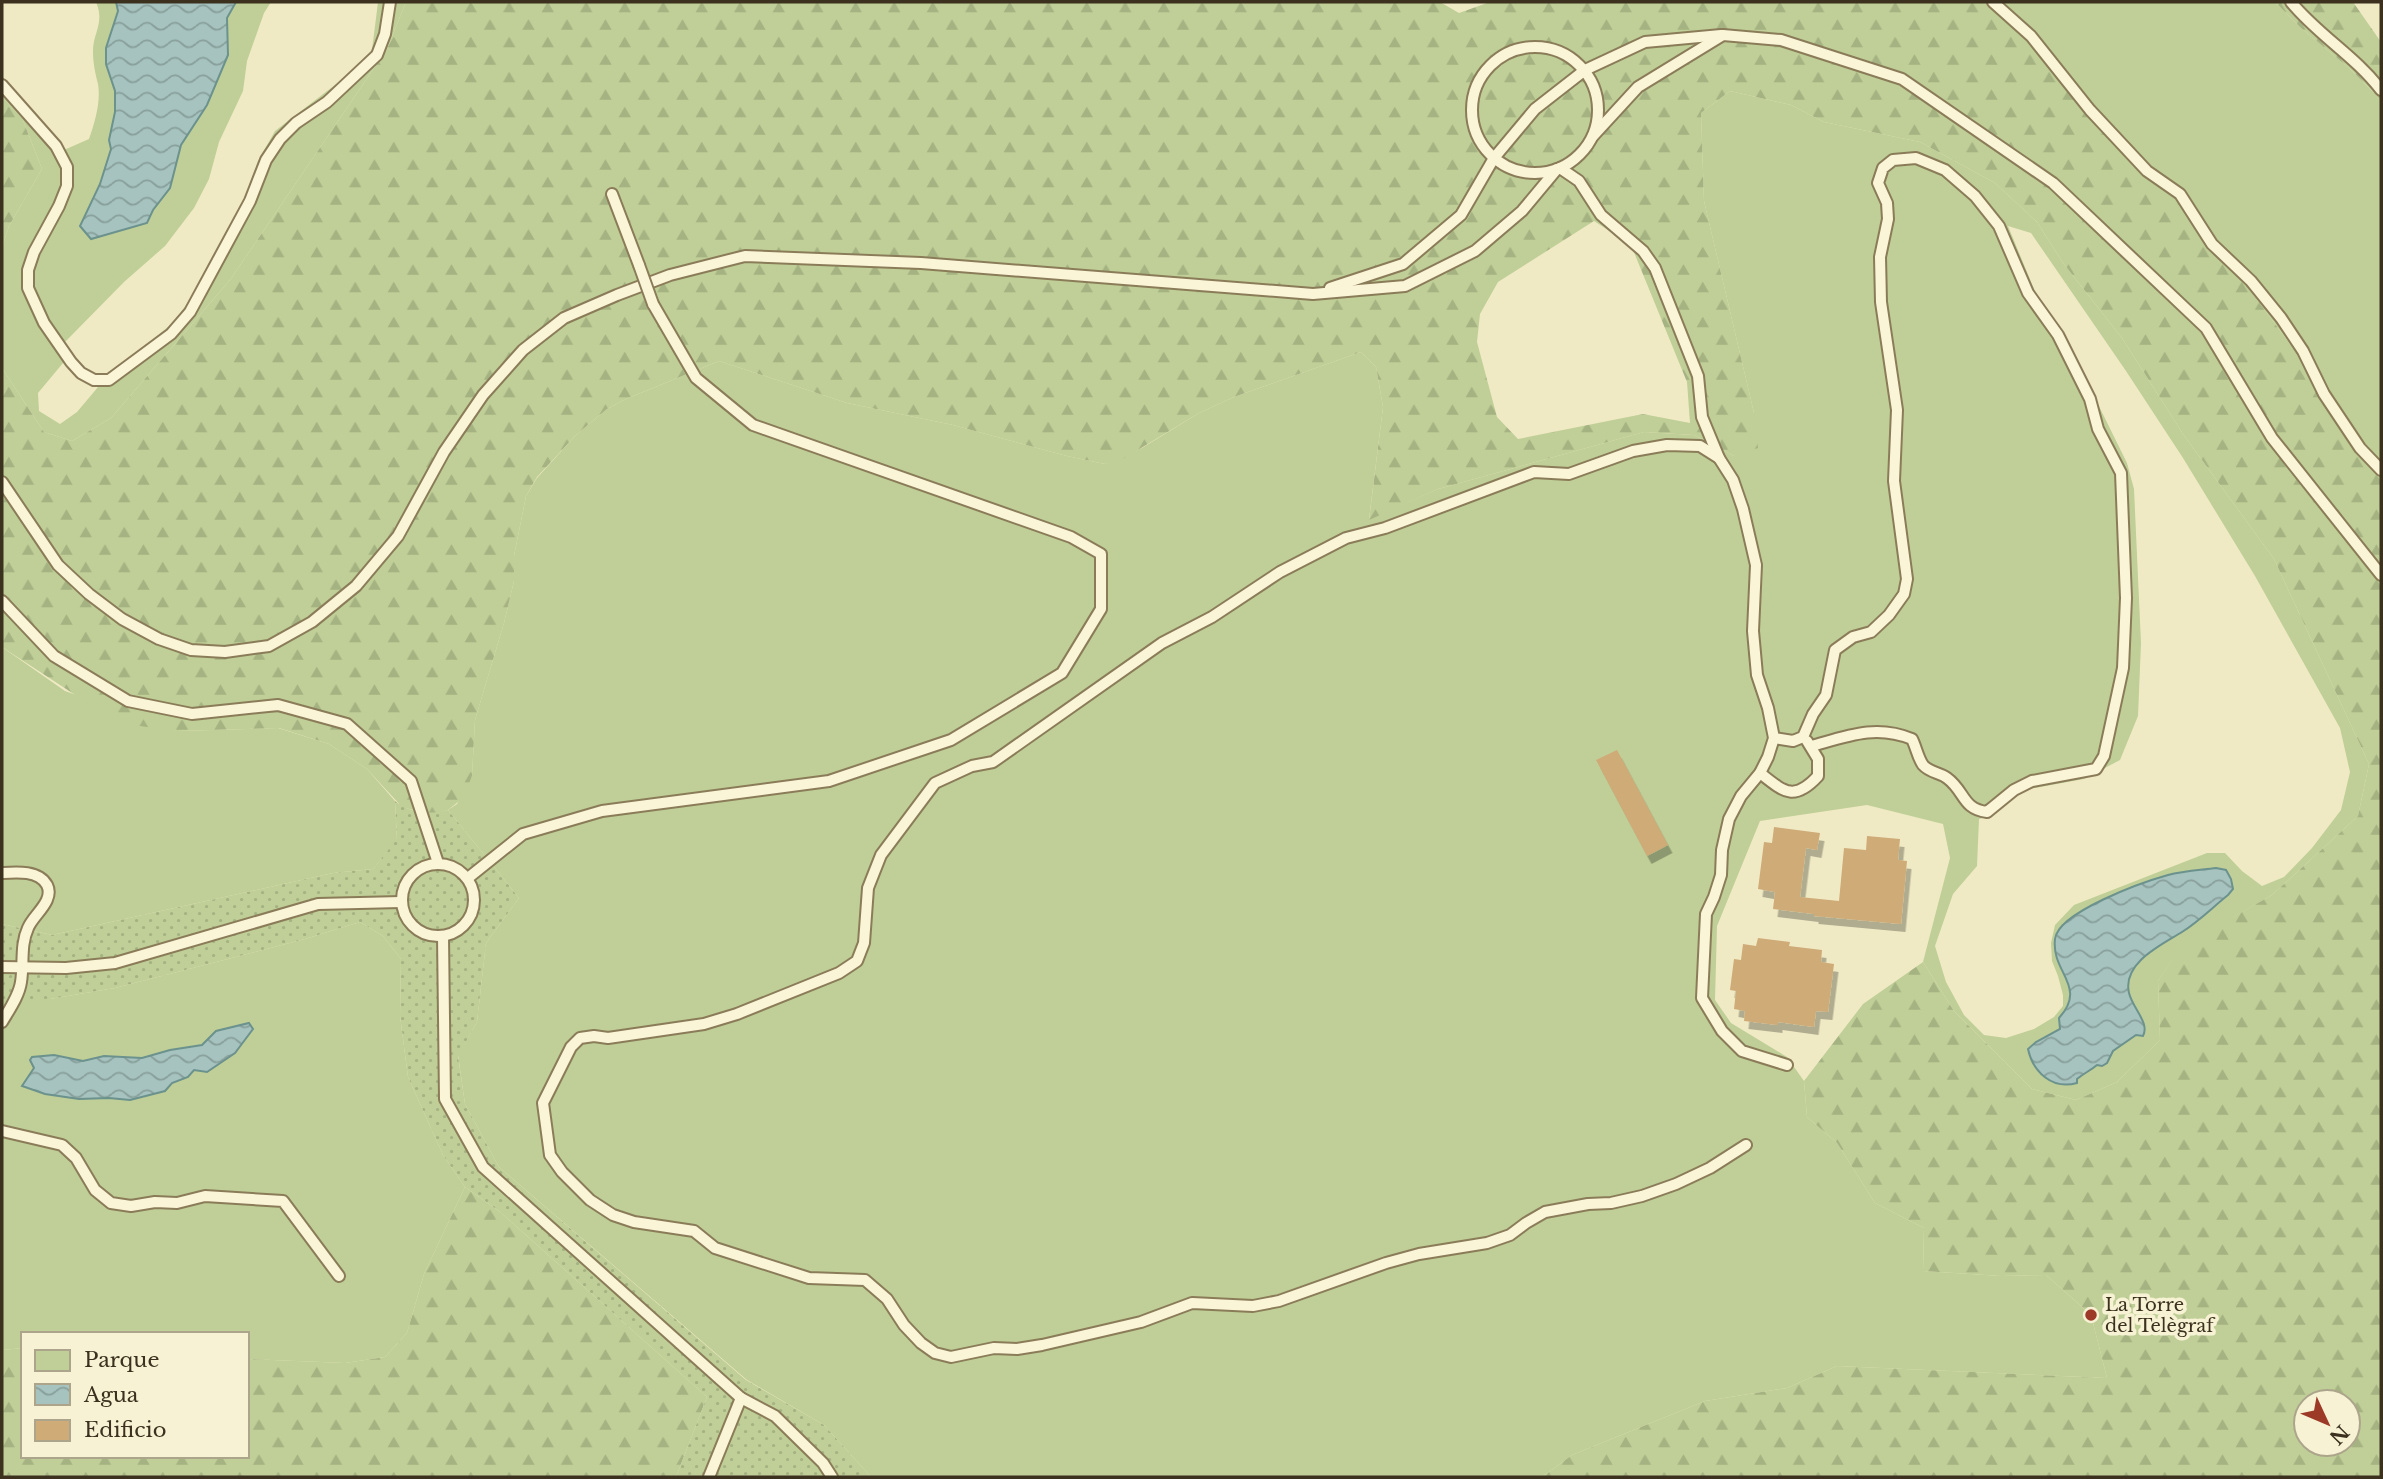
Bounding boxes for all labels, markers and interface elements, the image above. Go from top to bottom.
place label: La Torre del Telègraf [2105,1294,2216,1337]
marker: La Torre del Telègraf [2083,1307,2099,1323]
legend [21,1332,248,1458]
text: Parque [84,1347,159,1373]
text: Agua [83,1382,139,1408]
north arrow [2292,1388,2362,1458]
text: Edificio [84,1417,166,1443]
text: N [2324,1420,2353,1449]

